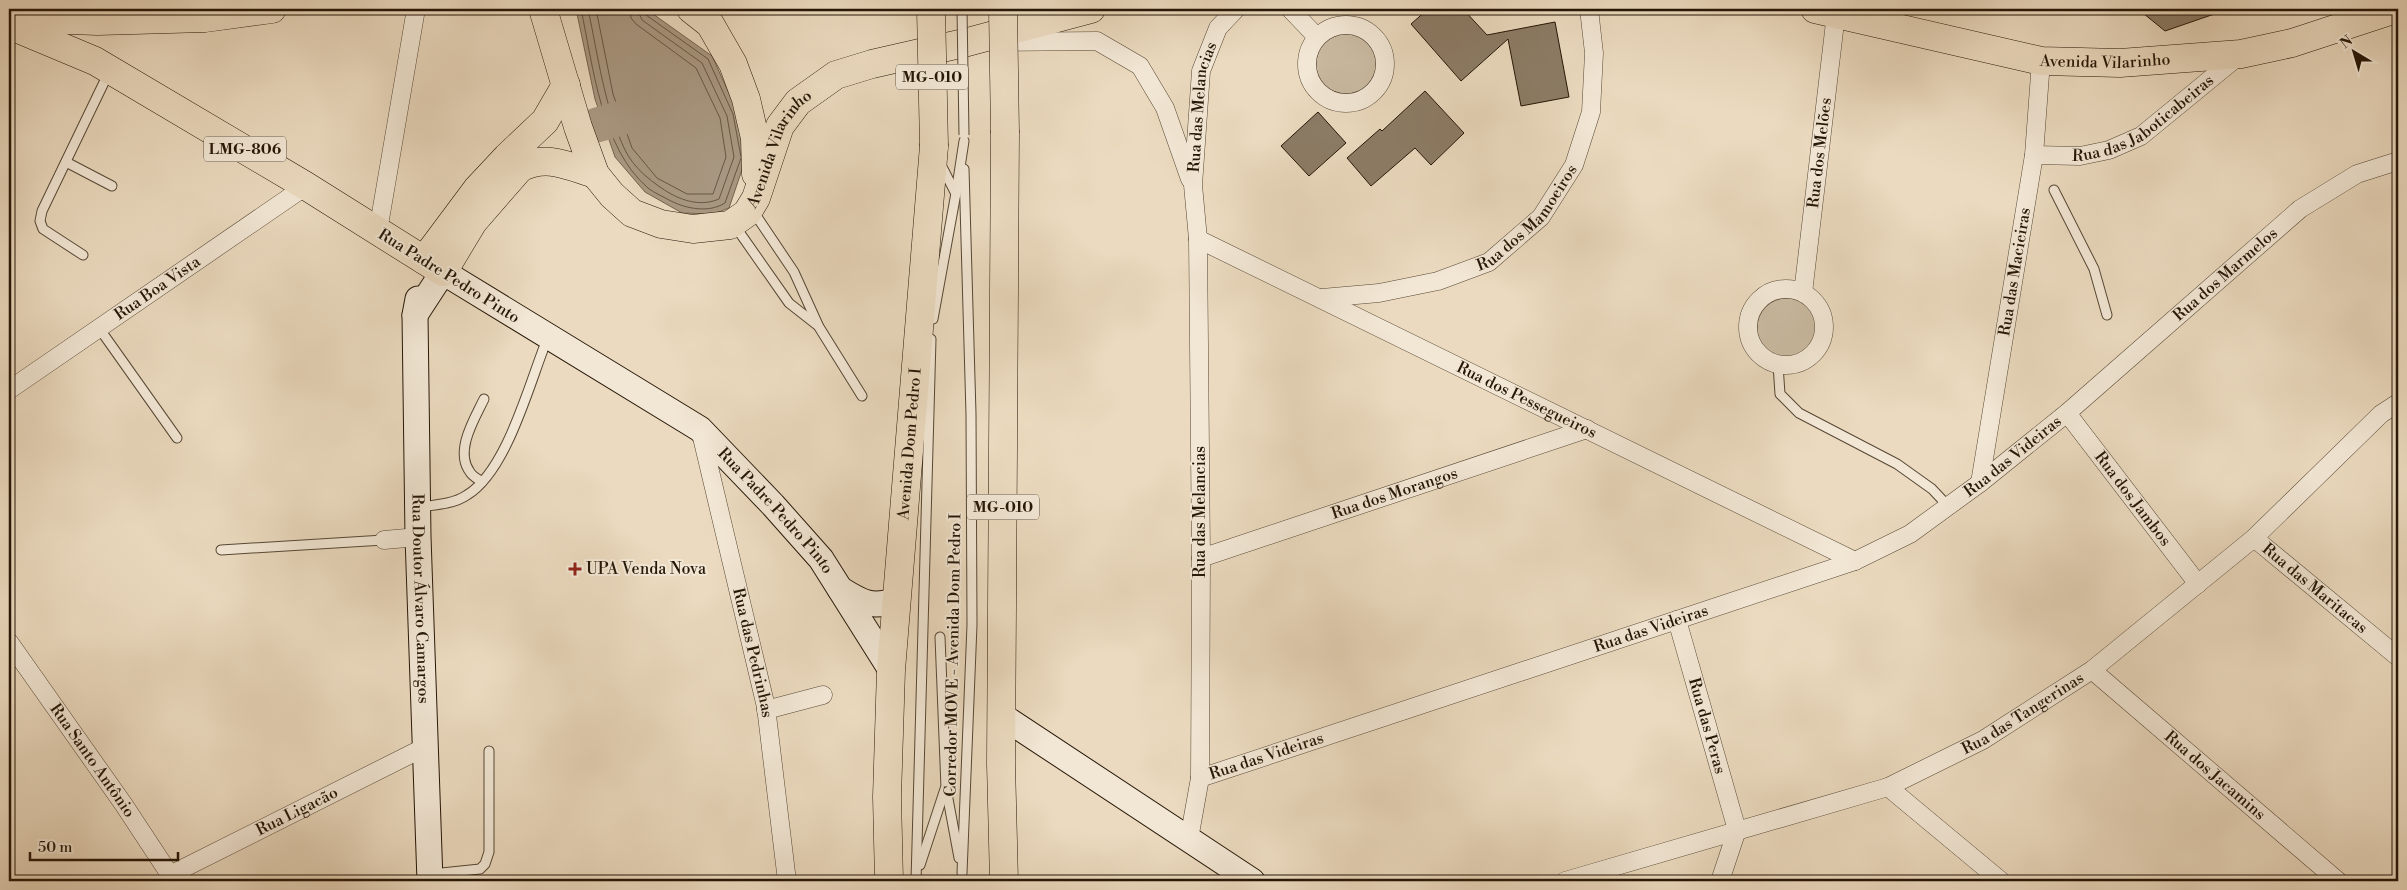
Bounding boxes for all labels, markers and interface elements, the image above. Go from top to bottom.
north arrow [2330,28,2380,78]
text: N [2337,32,2357,53]
street label: Rua das Melancias [1184,39,1222,173]
street label: Avenida Vilarinho [2039,49,2171,73]
road number: MG-010 [896,64,968,90]
street label: Rua das Jaboticabeiras [2072,70,2218,166]
street label: Avenida Vilarinho [742,85,816,213]
street label: Rua dos Melões [1803,97,1836,209]
road number: LMG-806 [204,136,286,162]
street label: Rua dos Mamoeiros [1474,161,1582,276]
street label: Rua das Macieiras [1994,206,2035,338]
street label: Rua dos Marmelos [2169,223,2282,326]
street label: Rua Padre Pedro Pinto [374,224,524,328]
street label: Rua Boa Vista [110,251,205,325]
street label: Rua dos Pessegueiros [1453,357,1600,443]
street label: Avenida Dom Pedro I [893,367,926,522]
street label: Rua das Videiras [1960,411,2066,501]
street label: Rua Padre Pedro Pinto [713,444,838,578]
street label: Rua das Melancias [1190,446,1210,578]
street label: Rua dos Jambos [2090,447,2175,550]
street label: Rua dos Morangos [1329,463,1460,524]
street label: Rua Doutor Álvaro Camargos [407,494,434,704]
road number: MG-010 [967,494,1039,520]
street label: Corredor MOVE - Avenida Dom Pedro I [941,513,965,797]
street label: Rua das Maritacas [2258,539,2372,638]
place label: UPA Venda Nova [586,559,707,579]
marker: UPA Venda Nova [568,562,582,576]
street label: Rua das Pedrinhas [728,586,777,719]
street label: Rua das Videiras [1591,600,1711,657]
street label: Rua das Tangerinas [1958,668,2088,759]
street label: Rua das Peras [1684,675,1730,776]
street label: Rua Santo Antônio [45,700,140,821]
street label: Rua dos Jacamins [2160,727,2270,824]
street label: Rua das Videiras [1207,728,1326,784]
street label: Rua Ligacão [253,782,341,840]
scale bar [30,830,178,862]
text: 50 m [38,838,72,857]

